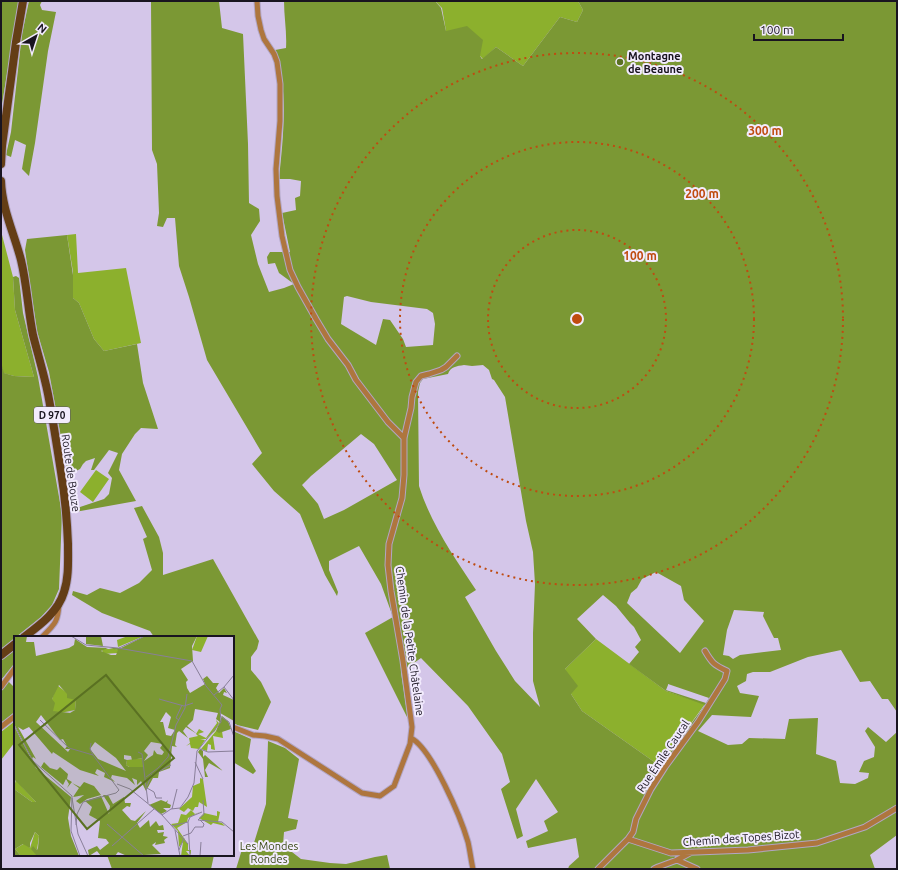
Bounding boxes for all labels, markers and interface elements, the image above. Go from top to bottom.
north arrow [16,16,56,56]
scale bar [754,16,843,42]
text: N [35,21,49,35]
text: 100 m [760,23,793,36]
place label: Montagne de Beaune [628,50,682,75]
marker: Montagne de Beaune [615,57,625,67]
text: 300 m [748,124,782,137]
text: 200 m [685,187,719,200]
text: 100 m [623,249,657,262]
centre of rings [570,312,584,326]
road number: D 970 [34,407,70,423]
street label: Route de Bouze [60,433,82,513]
street label: Chemin de la Petite Châtelaine [394,565,426,717]
inset map [14,636,234,856]
street label: Rue Émile Caucal [634,717,691,794]
street label: Chemin des Topes Bizot [682,828,800,848]
park label: Les Mondes Rondes [240,840,298,865]

